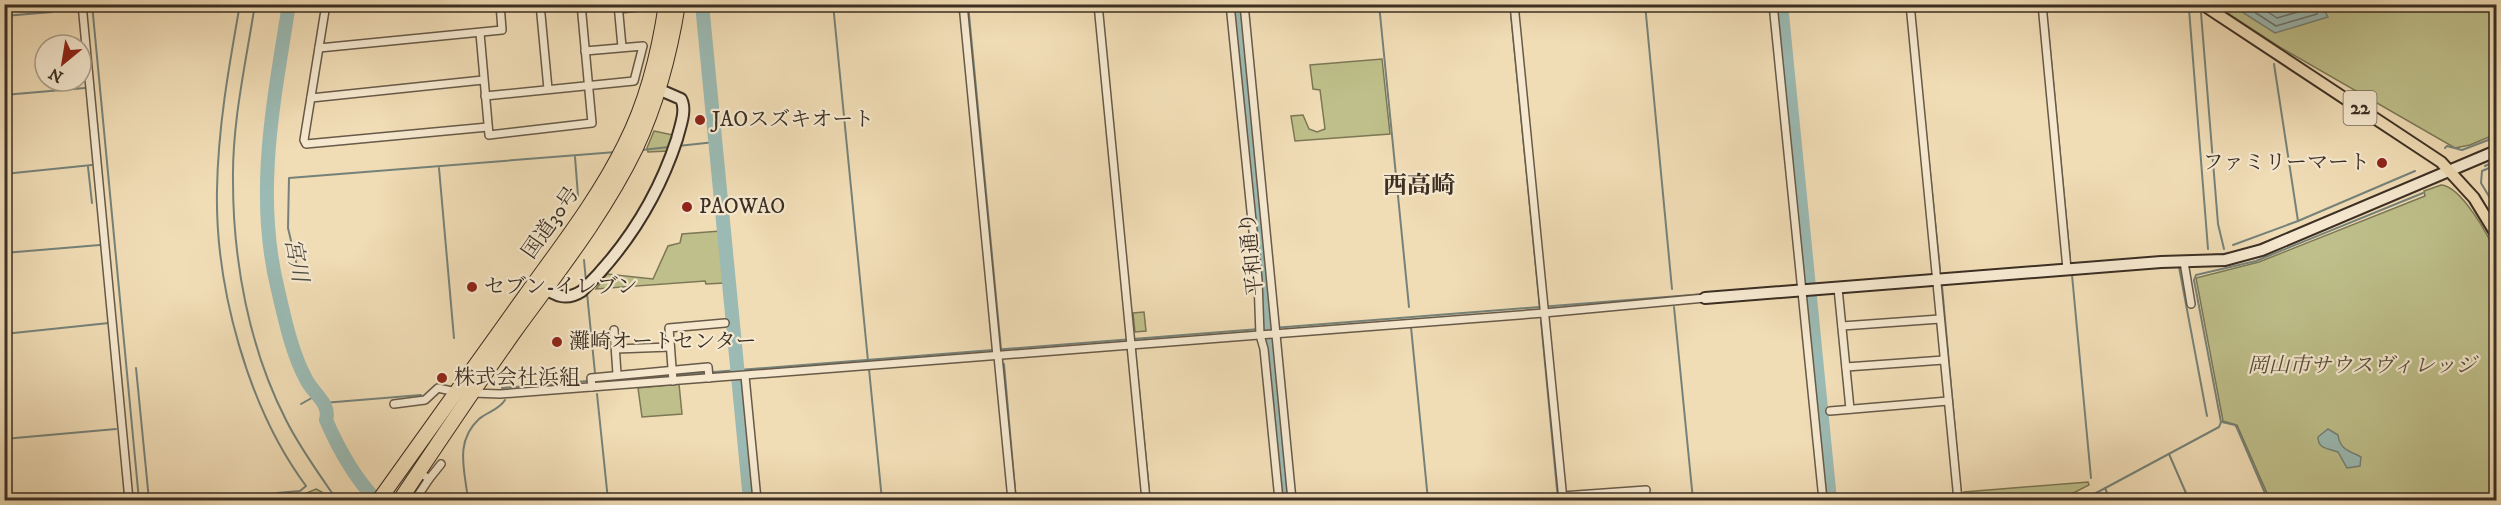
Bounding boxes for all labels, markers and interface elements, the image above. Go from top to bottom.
north arrow [33,33,93,93]
text: N [45,63,67,87]
road number: 22 [2344,91,2376,125]
place label: JAOスズキオート [710,107,874,133]
marker: JAOスズキオート [693,113,707,127]
place label: ファミリーマート [2202,150,2370,176]
marker: ファミリーマート [2375,156,2389,170]
district label: 西高崎 [1383,171,1455,201]
street label: 国道30号 [517,182,585,264]
place label: PAOWAO [699,194,785,220]
marker: PAOWAO [680,200,694,214]
street label: 平和通り [1235,211,1269,297]
water label: 宮川 [279,236,314,286]
place label: セブン-イレブン [484,274,638,300]
marker: セブン-イレブン [465,280,479,294]
place label: 灘崎オートセンター [569,329,757,355]
marker: 灘崎オートセンター [550,335,564,349]
park label: 岡山市サウスヴィレッジ [2248,353,2479,379]
place label: 株式会社浜組 [454,365,580,391]
marker: 株式会社浜組 [435,371,449,385]

